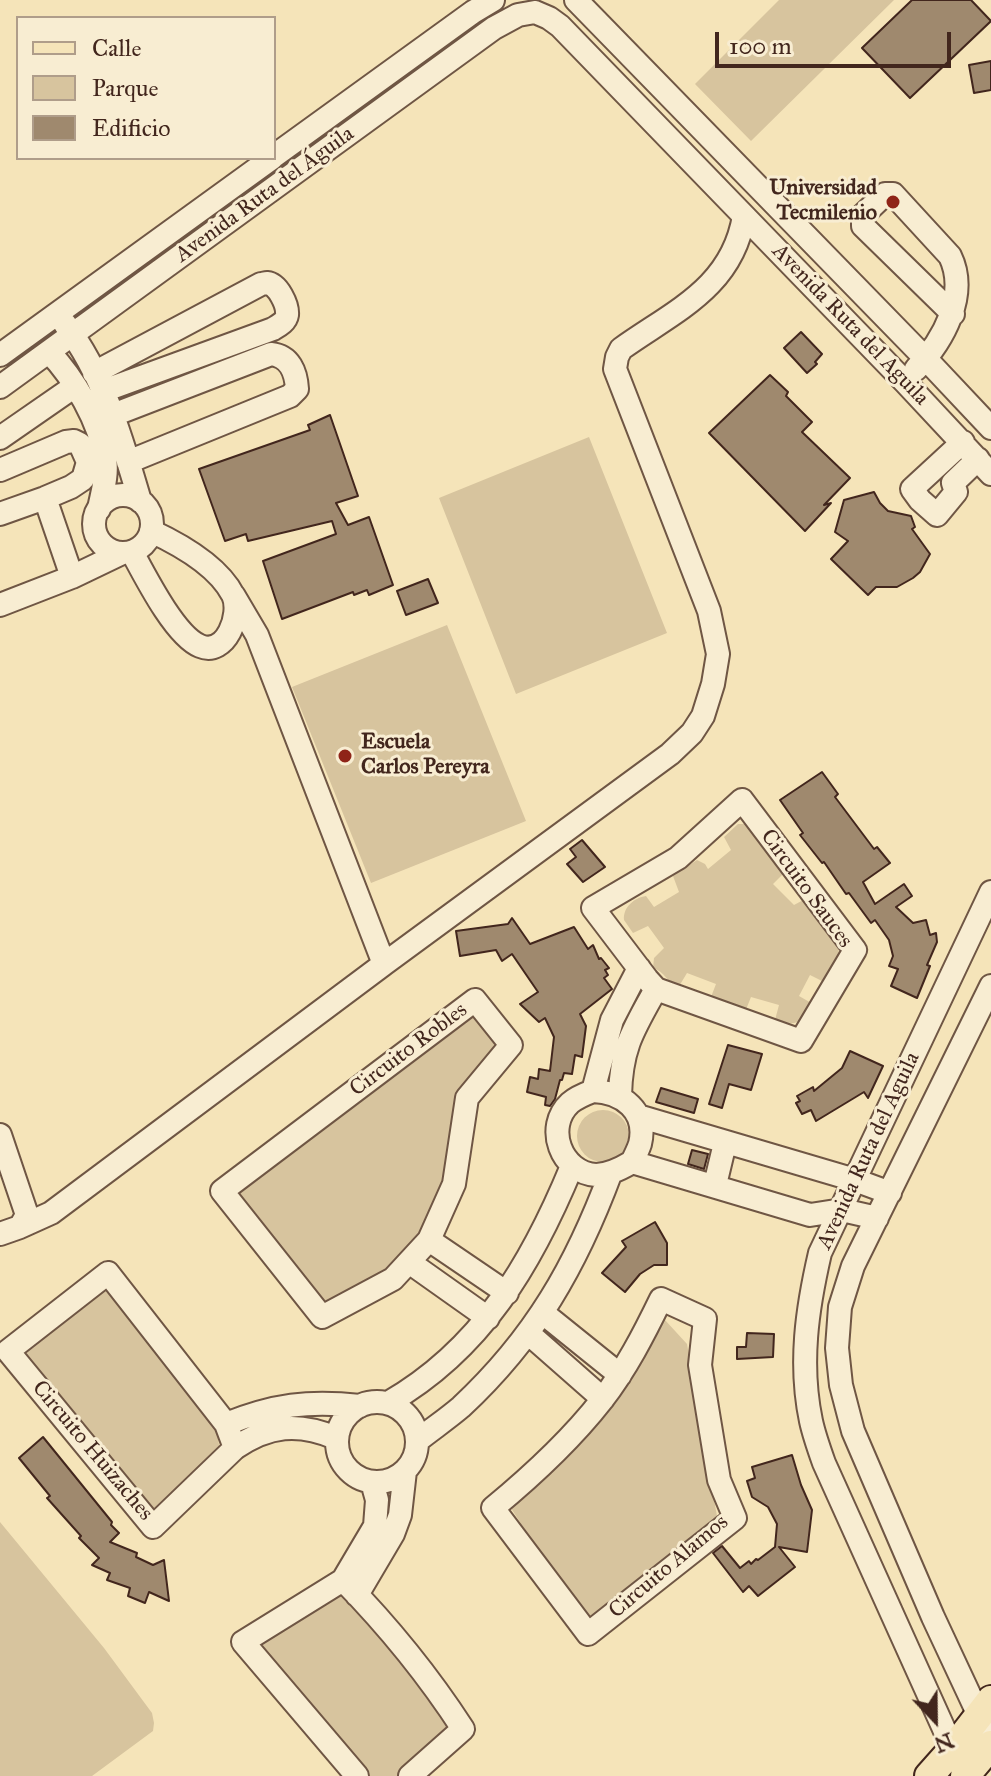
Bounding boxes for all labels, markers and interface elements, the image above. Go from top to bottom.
legend [16,16,276,160]
scale bar [719,16,955,66]
text: 100 m [729,31,792,61]
text: Calle [92,33,141,63]
text: Parque [92,73,159,103]
text: Edificio [92,113,171,143]
street label: Avenida Ruta del Águila [171,121,359,269]
place label: Universidad Tecmilenio [769,176,877,228]
marker: Universidad Tecmilenio [884,193,902,211]
street label: Avenida Ruta del Aguila [766,239,934,411]
place label: Escuela Carlos Pereyra [361,730,489,782]
marker: Escuela Carlos Pereyra [336,747,354,765]
street label: Circuito Sauces [754,825,858,953]
street label: Circuito Robles [345,997,473,1103]
street label: Avenida Ruta del Aguila [812,1048,926,1254]
street label: Circuito Huizaches [26,1376,158,1526]
street label: Circuito Alamos [604,1509,734,1625]
north arrow [895,1680,975,1760]
text: N [930,1727,958,1759]

